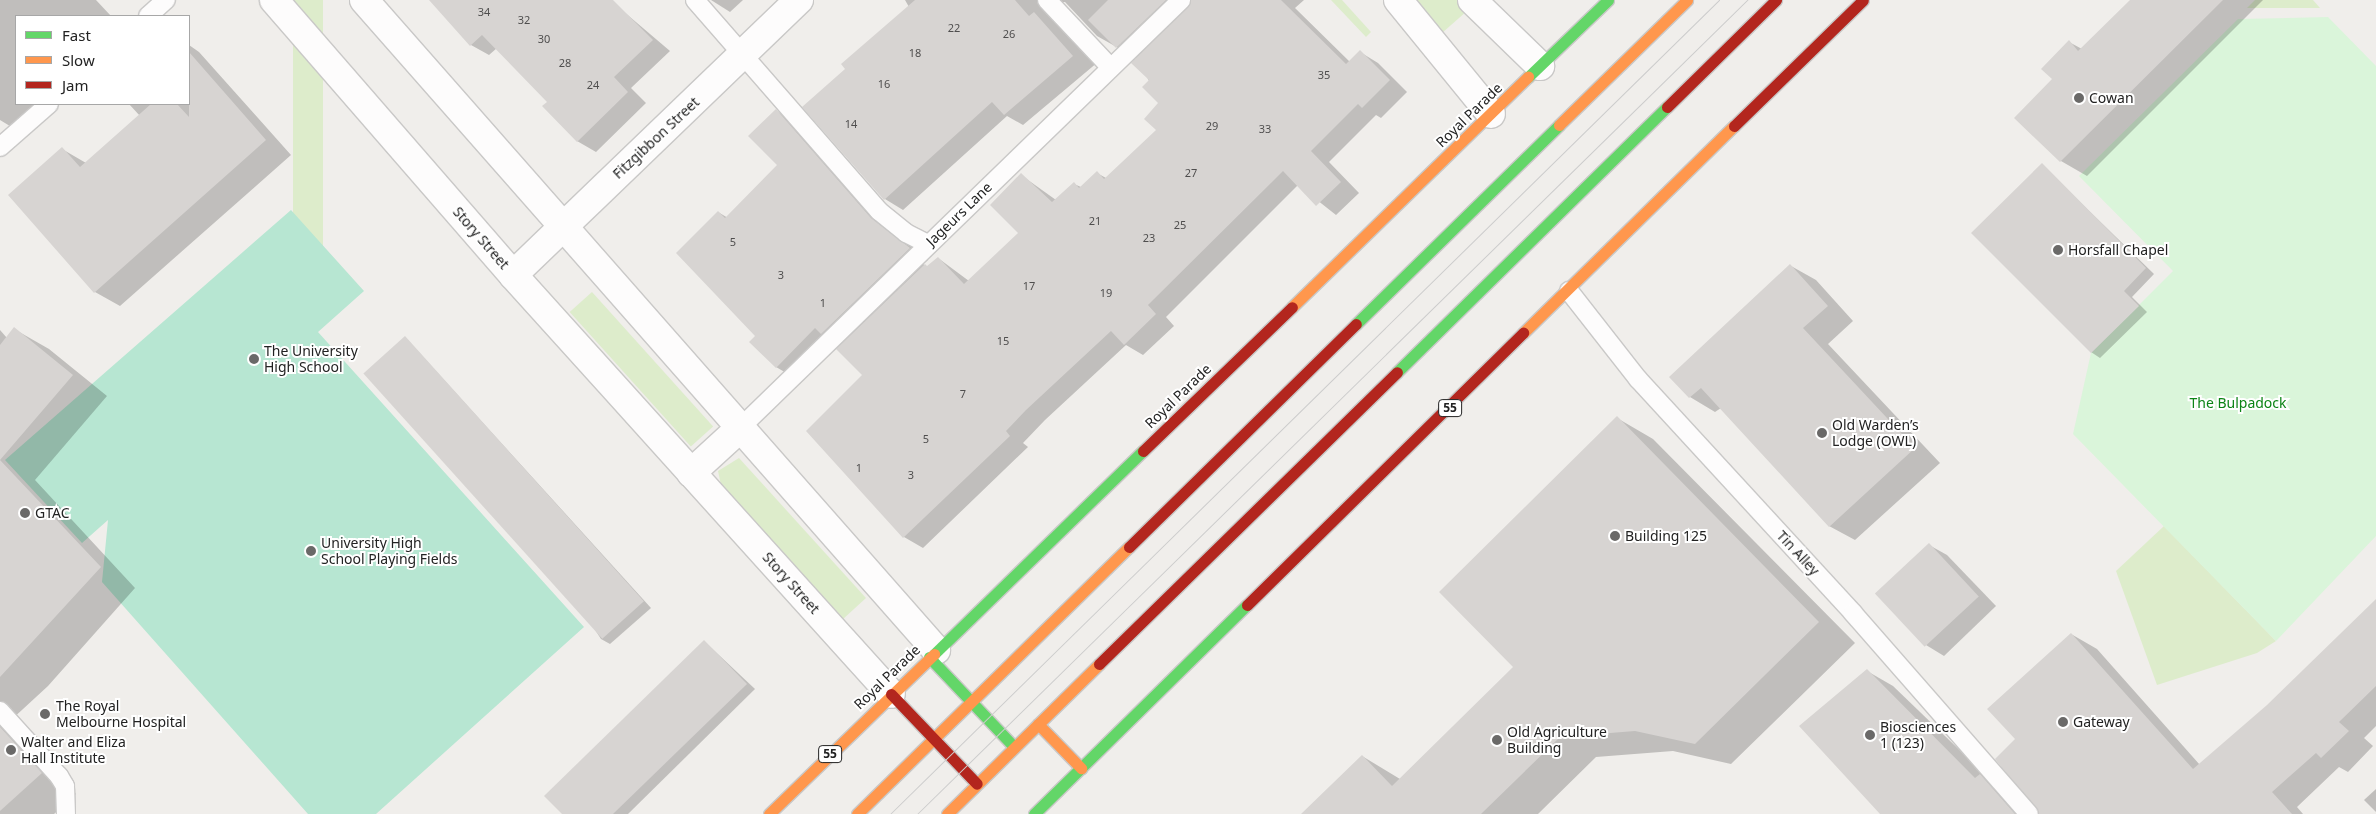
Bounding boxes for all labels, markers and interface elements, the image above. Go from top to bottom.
house number: 34 [478,5,490,19]
house number: 32 [518,13,530,27]
legend [15,15,190,105]
house number: 22 [948,21,960,35]
text: Fast [62,25,91,45]
house number: 26 [1003,27,1015,41]
house number: 30 [538,32,550,46]
house number: 18 [909,46,921,60]
text: Slow [62,50,95,70]
house number: 28 [559,56,571,70]
house number: 35 [1318,68,1330,82]
text: Jam [62,75,89,95]
house number: 16 [878,77,890,91]
house number: 24 [587,78,599,92]
street label: Royal Parade [1432,79,1506,151]
place label: Cowan [2089,90,2134,106]
marker: Cowan [2073,92,2085,104]
street label: Fitzgibbon Street [609,94,703,182]
house number: 14 [845,117,857,131]
house number: 29 [1206,119,1218,133]
house number: 33 [1259,122,1271,136]
house number: 27 [1185,166,1197,180]
street label: Jageurs Lane [923,179,995,249]
street label: Story Street [449,203,513,273]
house number: 21 [1089,214,1101,228]
house number: 25 [1174,218,1186,232]
house number: 23 [1143,231,1155,245]
house number: 5 [730,235,736,249]
place label: Horsfall Chapel [2068,242,2168,258]
marker: Horsfall Chapel [2052,244,2064,256]
house number: 3 [778,268,784,282]
house number: 17 [1023,279,1035,293]
house number: 19 [1100,286,1112,300]
house number: 1 [820,296,826,310]
house number: 15 [997,334,1009,348]
place label: The University High School [264,343,358,376]
marker: The University High School [248,353,260,365]
street label: Royal Parade [1141,360,1215,432]
house number: 7 [960,387,966,401]
park label: The Bulpadock [2189,395,2287,411]
road number: 55 [1438,398,1462,418]
place label: Old Warden’s Lodge (OWL) [1832,417,1919,450]
marker: Old Warden’s Lodge (OWL) [1816,427,1828,439]
house number: 5 [923,432,929,446]
house number: 1 [856,461,862,475]
house number: 3 [908,468,914,482]
place label: GTAC [35,505,70,521]
marker: GTAC [19,507,31,519]
street label: Tin Alley [1773,527,1823,579]
place label: Building 125 [1625,528,1707,544]
marker: Building 125 [1609,530,1621,542]
place label: University High School Playing Fields [321,535,458,568]
marker: University High School Playing Fields [305,545,317,557]
street label: Story Street [759,549,823,617]
street label: Royal Parade [850,641,924,713]
place label: The Royal Melbourne Hospital [56,698,186,730]
marker: The Royal Melbourne Hospital [38,707,52,721]
place label: Gateway [2073,714,2130,730]
marker: Gateway [2057,716,2069,728]
place label: Biosciences 1 (123) [1880,719,1956,752]
place label: Old Agriculture Building [1507,724,1607,756]
marker: Biosciences 1 (123) [1864,729,1876,741]
place label: Walter and Eliza Hall Institute [21,734,126,766]
marker: Old Agriculture Building [1491,734,1503,746]
marker: Walter and Eliza Hall Institute [5,744,17,756]
road number: 55 [818,744,842,764]

